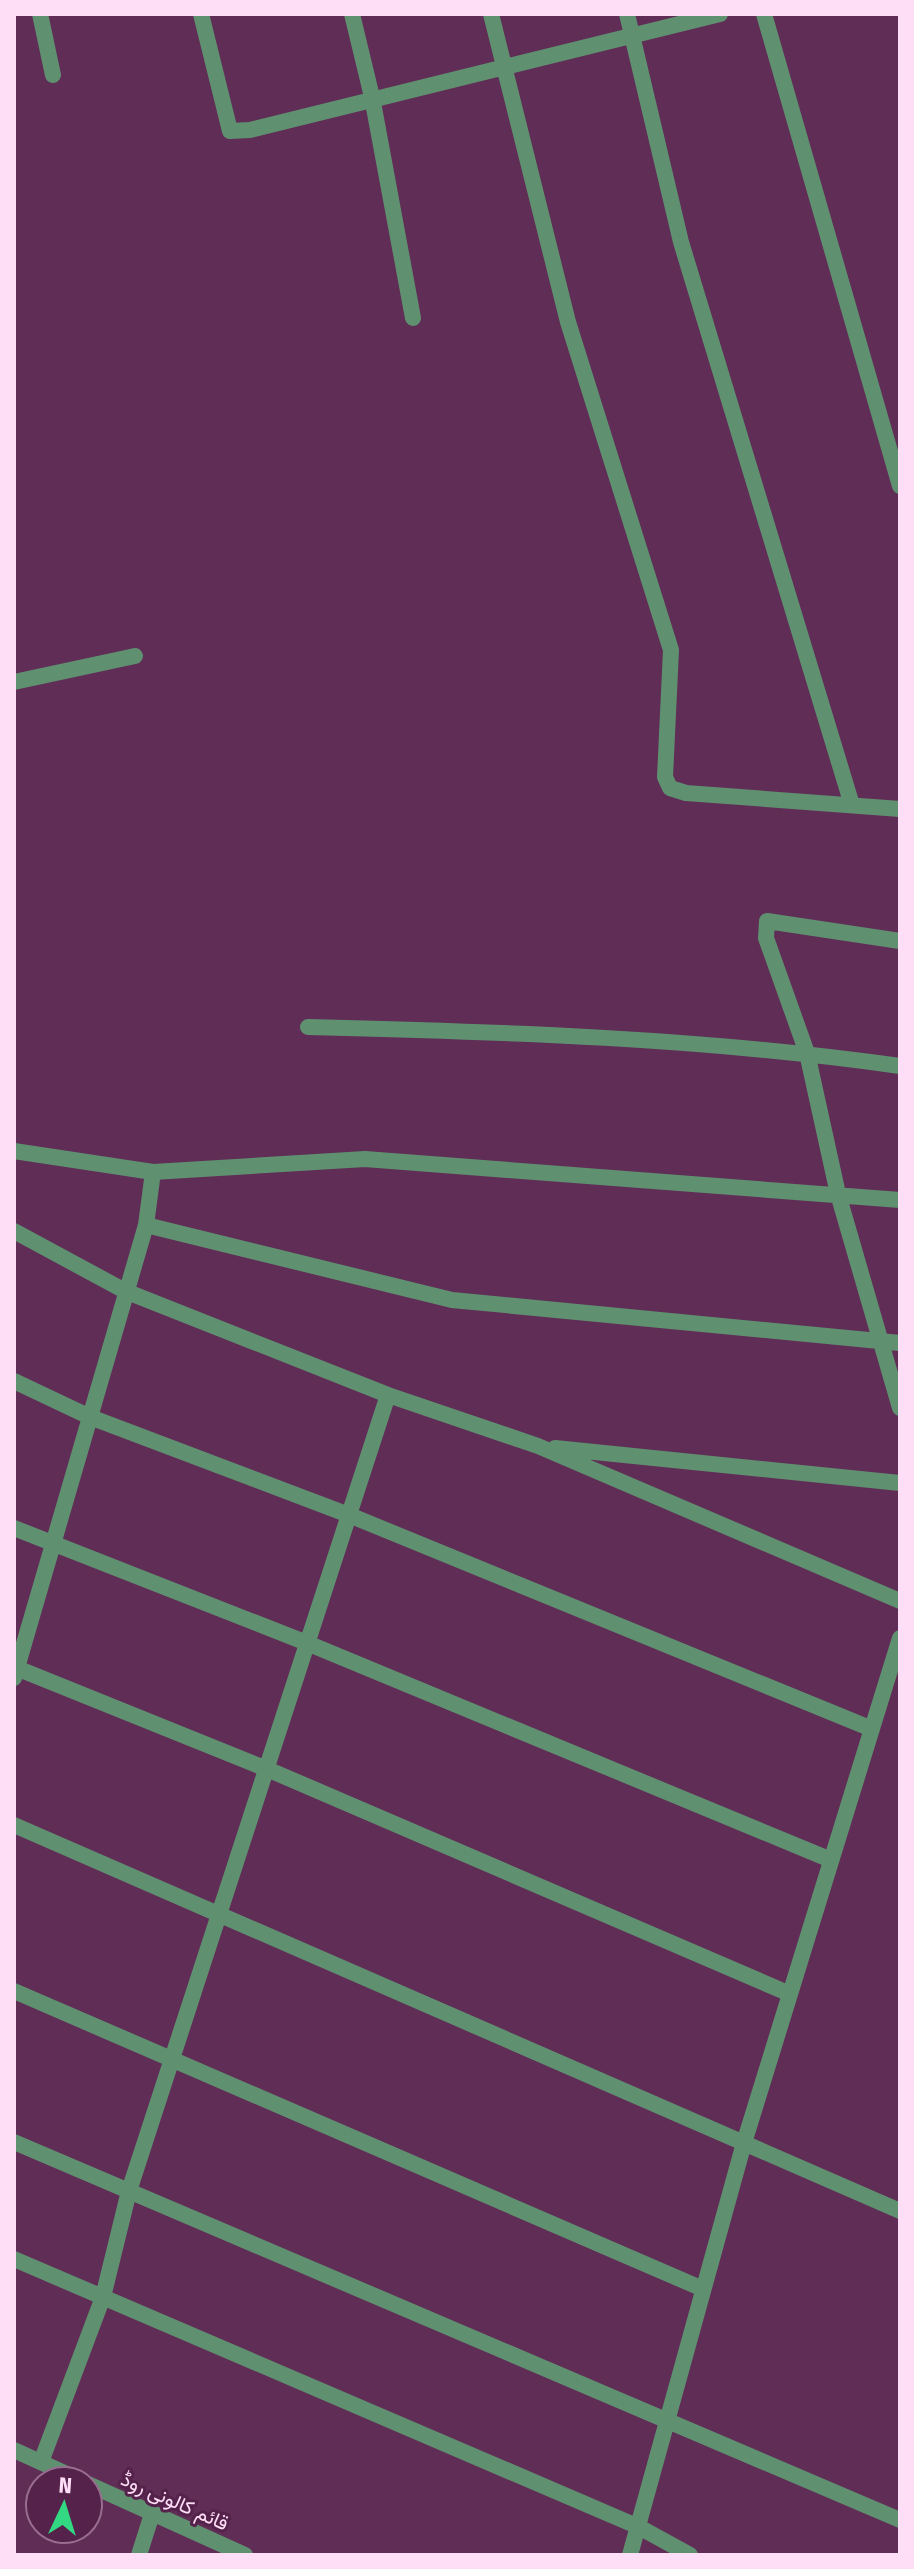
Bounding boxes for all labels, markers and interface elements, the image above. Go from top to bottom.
north arrow [24,2465,104,2545]
street label: قائم کالونی روڈ [117,2467,232,2536]
text: N [58,2472,73,2499]

